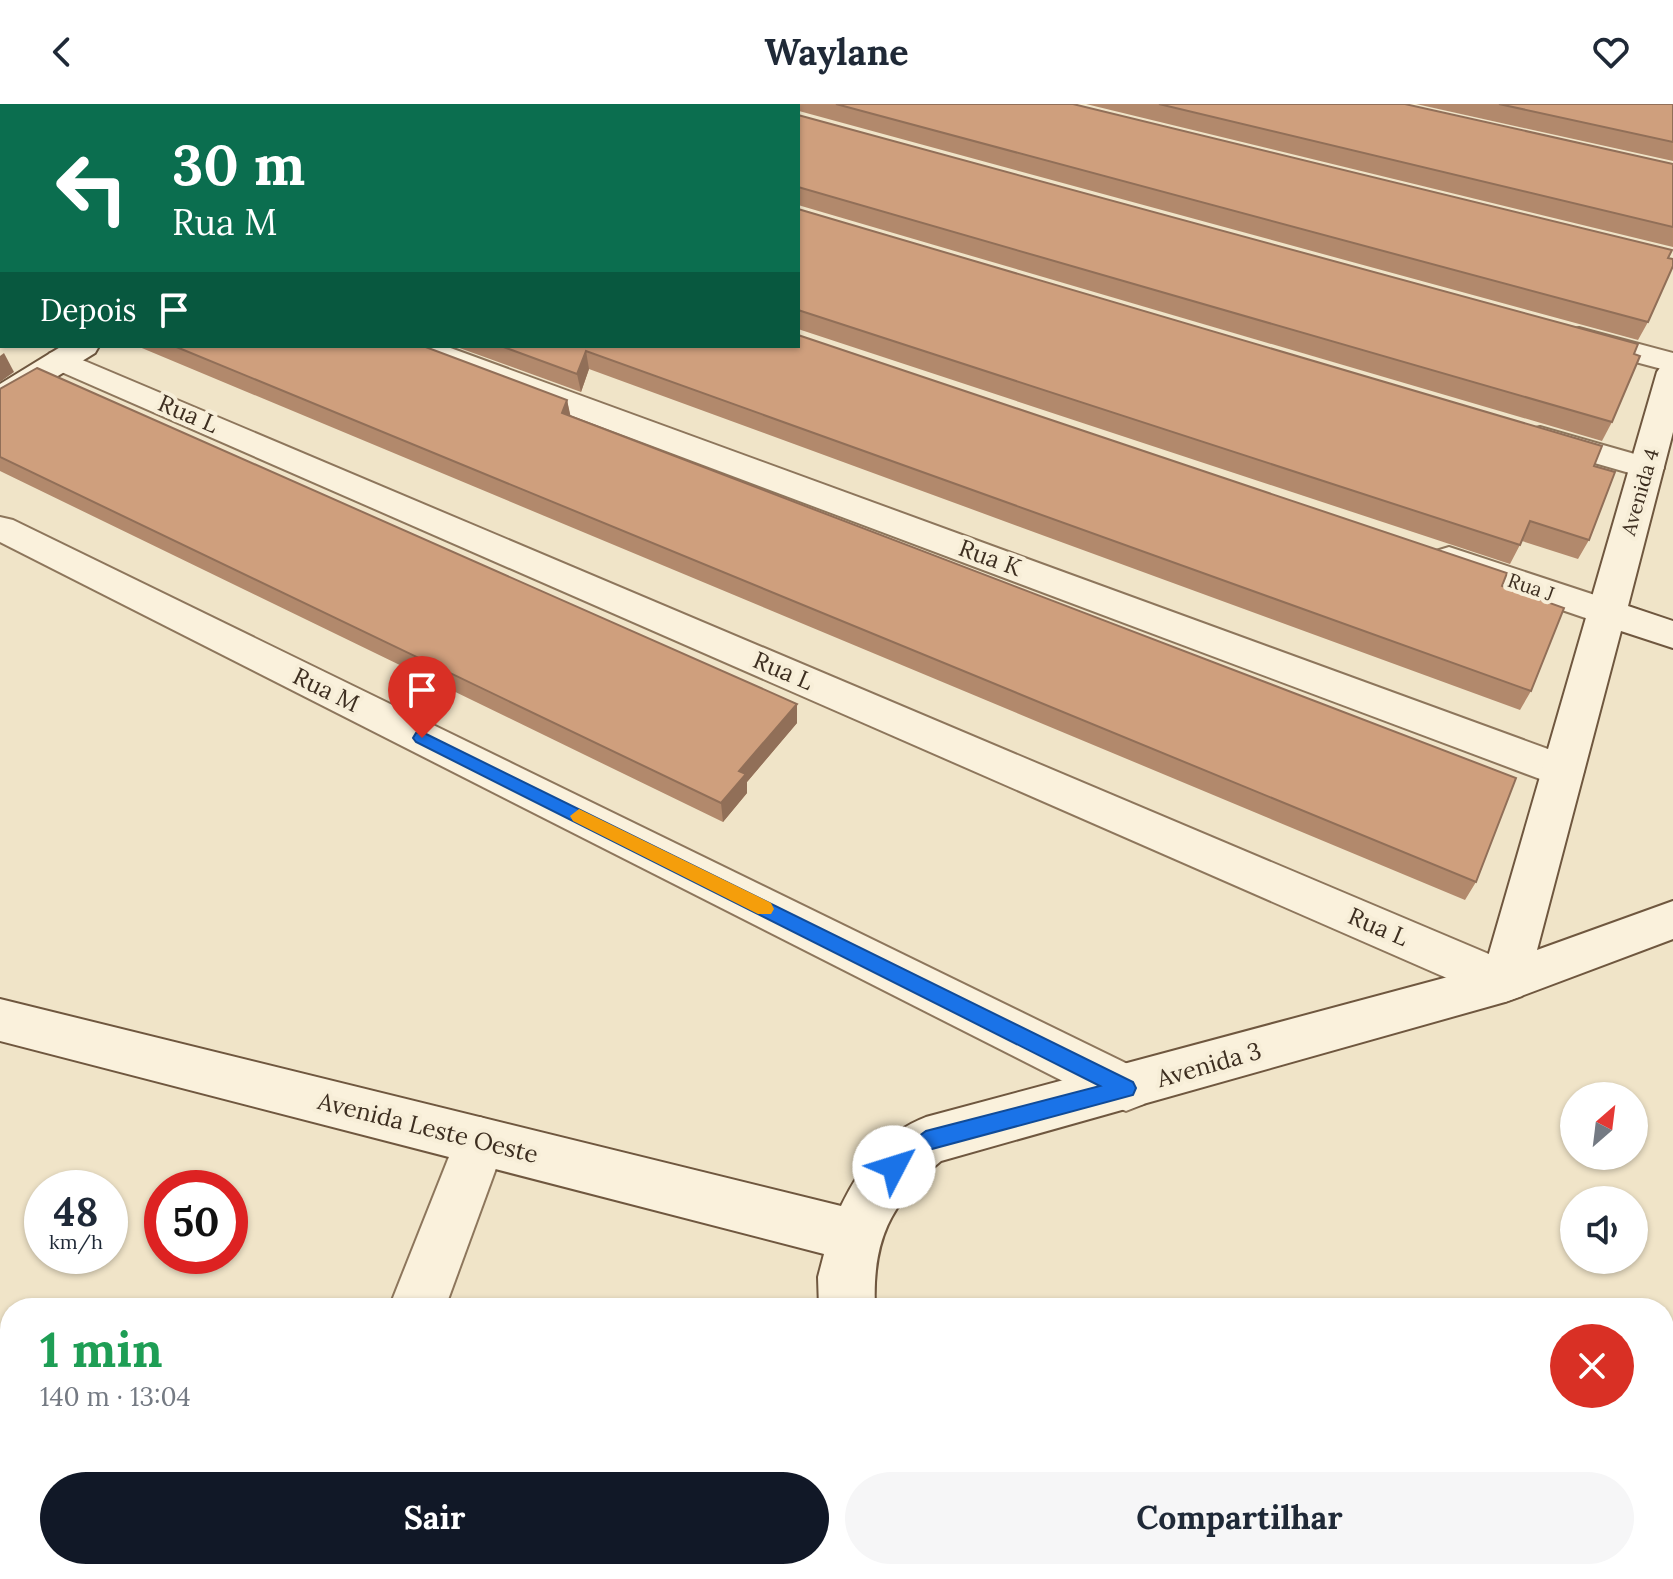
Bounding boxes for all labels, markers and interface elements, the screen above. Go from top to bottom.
text: Waylane [764,29,909,75]
icon: back [40,30,84,74]
icon: heart [1589,30,1633,74]
text: 30 m [172,129,305,200]
icon: left [40,136,144,240]
text: Rua M [172,199,277,245]
icon: arrive [152,288,196,332]
text: Depois [40,291,136,329]
street label: Rua L [154,387,223,440]
street label: Avenida 4 [1615,445,1664,539]
street label: Rua K [955,532,1026,583]
street label: Rua J [1505,567,1558,606]
street label: Rua L [749,644,818,697]
pin [388,656,456,738]
street label: Rua M [288,660,365,719]
icon: arrive [400,668,444,712]
street label: Rua L [1344,900,1413,953]
street label: Avenida 3 [1152,1035,1265,1094]
north arrow [1560,1082,1648,1170]
map controls [1560,1082,1648,1274]
street label: Avenida Leste Oeste [314,1085,541,1170]
position arrow [852,1125,936,1209]
speed limit sign: 50 [144,1170,248,1274]
text: 48 [54,1186,98,1237]
button: sound [1560,1186,1648,1274]
text: km/h [49,1229,103,1254]
text: 1 min [40,1319,163,1380]
button: close [1550,1324,1634,1408]
text: 140 m · 13:04 [40,1380,191,1413]
button: Sair [40,1472,829,1564]
button: Compartilhar [845,1472,1634,1564]

